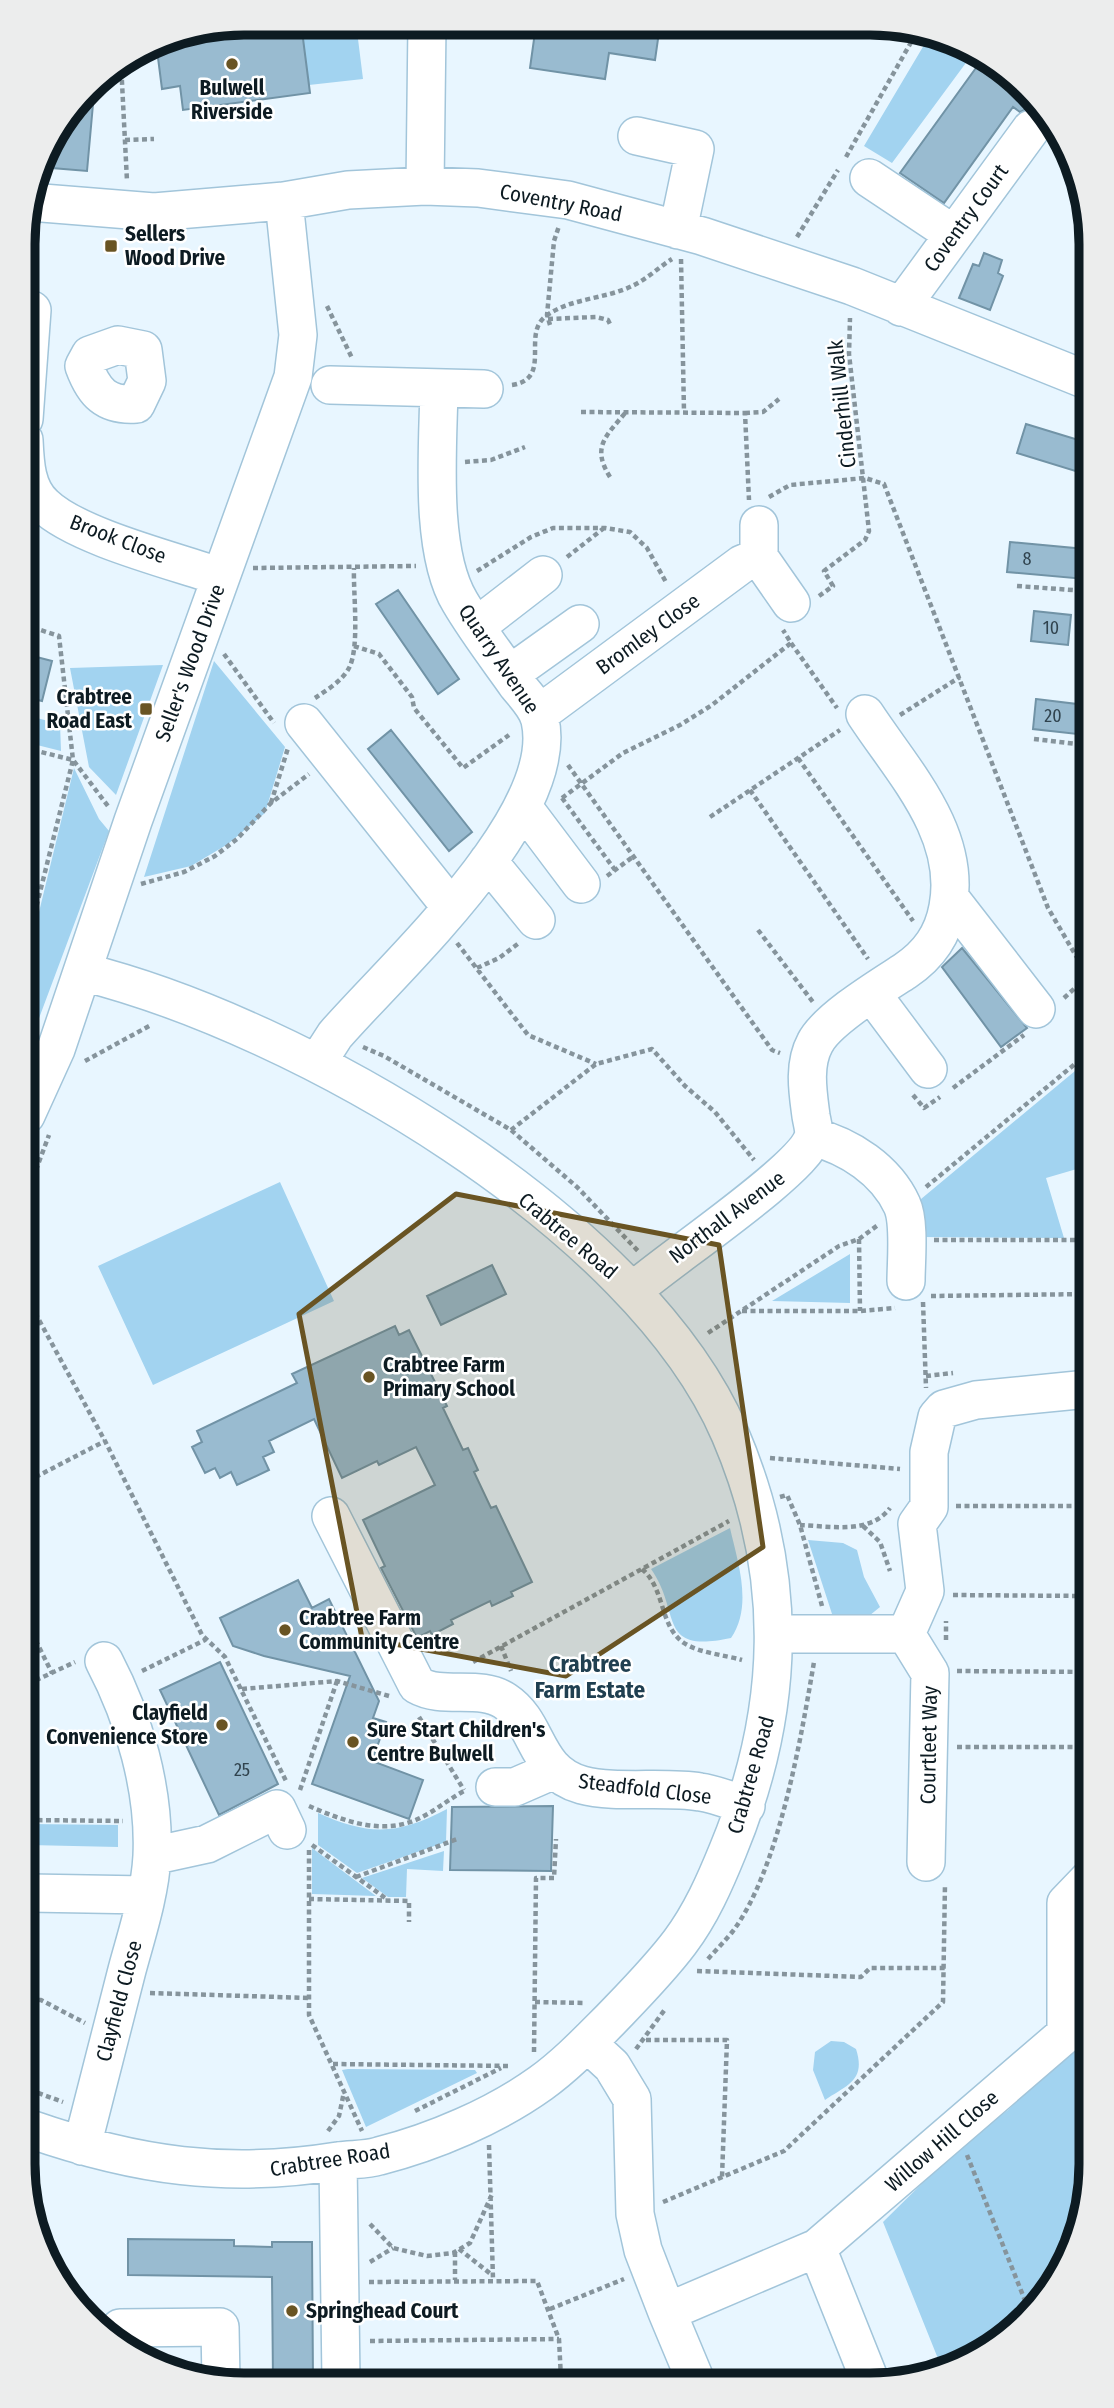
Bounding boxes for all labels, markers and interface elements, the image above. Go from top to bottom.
marker: Bulwell Riverside [224,56,240,72]
place label: Bulwell Riverside [191,75,273,125]
street label: Coventry Court [918,159,1014,277]
street label: Coventry Road [498,178,624,228]
place label: Sellers Wood Drive [125,221,226,271]
marker: Sellers Wood Drive [103,238,119,254]
street label: Cinderhill Walk [822,338,862,469]
street label: Brook Close [66,509,170,569]
house number: 8 [1023,548,1032,570]
street label: Seller's Wood Drive [149,581,231,745]
street label: Bromley Close [591,588,705,680]
street label: Quarry Avenue [453,599,545,719]
house number: 10 [1043,617,1059,639]
place label: Crabtree Road East [47,684,133,734]
marker: Crabtree Road East [138,701,154,717]
house number: 20 [1044,705,1062,727]
street label: Northall Avenue [664,1165,790,1269]
street label: Crabtree Road [513,1187,623,1285]
place label: Crabtree Farm Primary School [383,1352,515,1402]
marker: Crabtree Farm Primary School [361,1369,377,1385]
place label: Crabtree Farm Community Centre [299,1605,460,1655]
marker: Crabtree Farm Community Centre [277,1622,293,1638]
district label: Crabtree Farm Estate [535,1650,646,1704]
street label: Courtleet Way [915,1685,943,1805]
place label: Clayfield Convenience Store [46,1700,208,1750]
street label: Crabtree Road [722,1713,780,1837]
marker: Clayfield Convenience Store [214,1717,230,1733]
place label: Sure Start Children's Centre Bulwell [367,1717,545,1767]
marker: Sure Start Children's Centre Bulwell [345,1734,361,1750]
house number: 25 [234,1759,250,1781]
street label: Steadfold Close [577,1768,713,1810]
street label: Clayfield Close [90,1937,148,2065]
street label: Willow Hill Close [880,2085,1004,2197]
street label: Crabtree Road [268,2138,392,2182]
place label: Springhead Court [306,2298,459,2324]
marker: Springhead Court [284,2303,300,2319]

